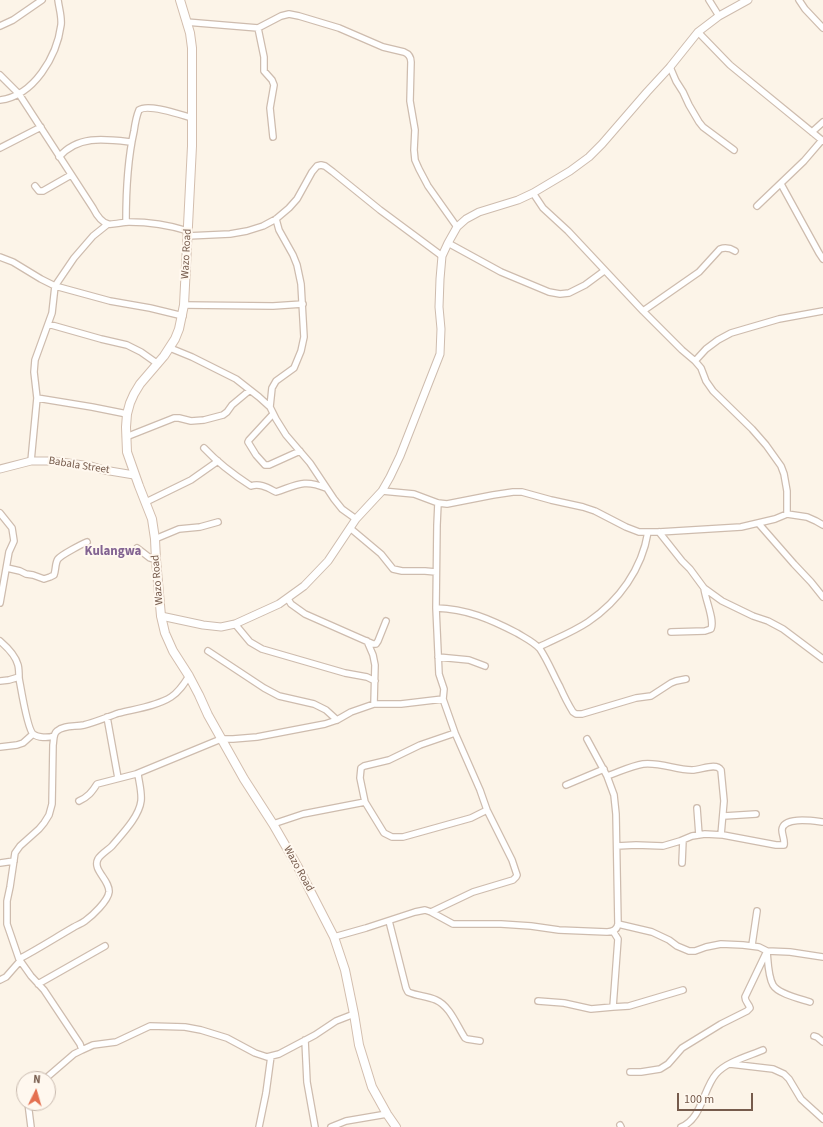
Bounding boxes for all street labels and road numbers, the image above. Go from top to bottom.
street label: Wazo Road [179,229,195,279]
street label: Babala Street [48,455,110,477]
street label: Wazo Road [149,554,167,606]
street label: Wazo Road [280,844,316,894]

